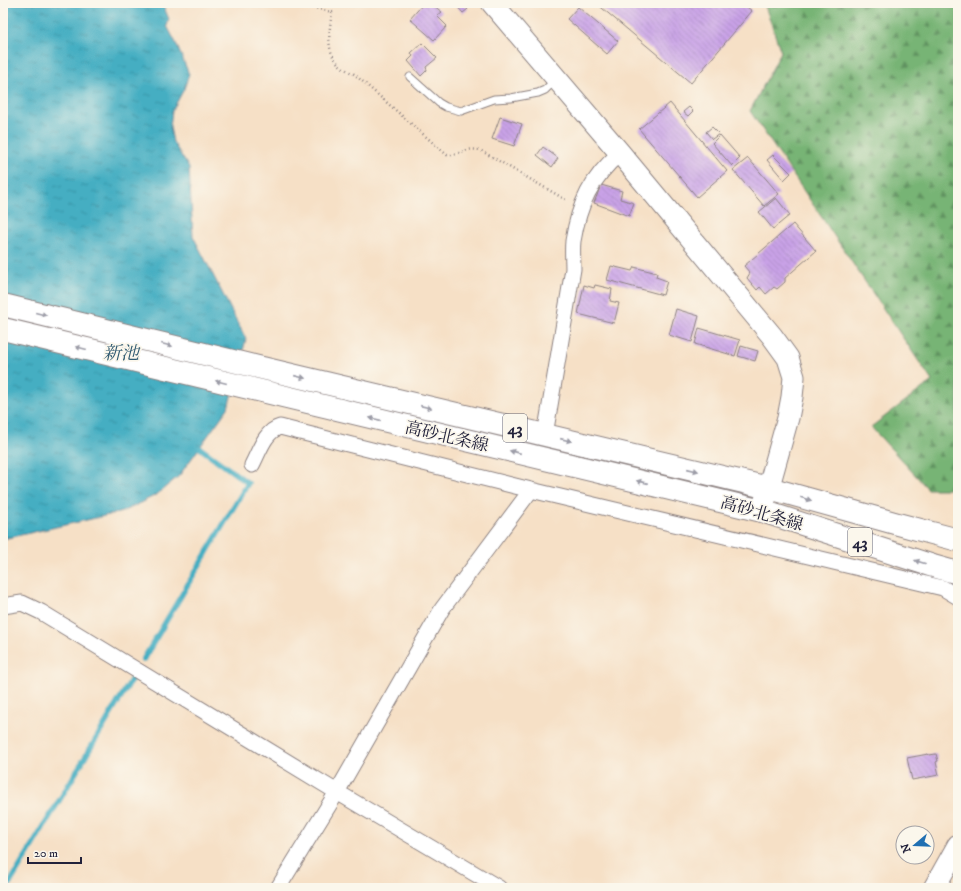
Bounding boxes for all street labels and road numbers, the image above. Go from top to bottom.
road number: 43 [503,414,527,442]
street label: 高砂北条線 [403,417,491,457]
street label: 高砂北条線 [718,492,806,536]
road number: 43 [848,528,872,556]

